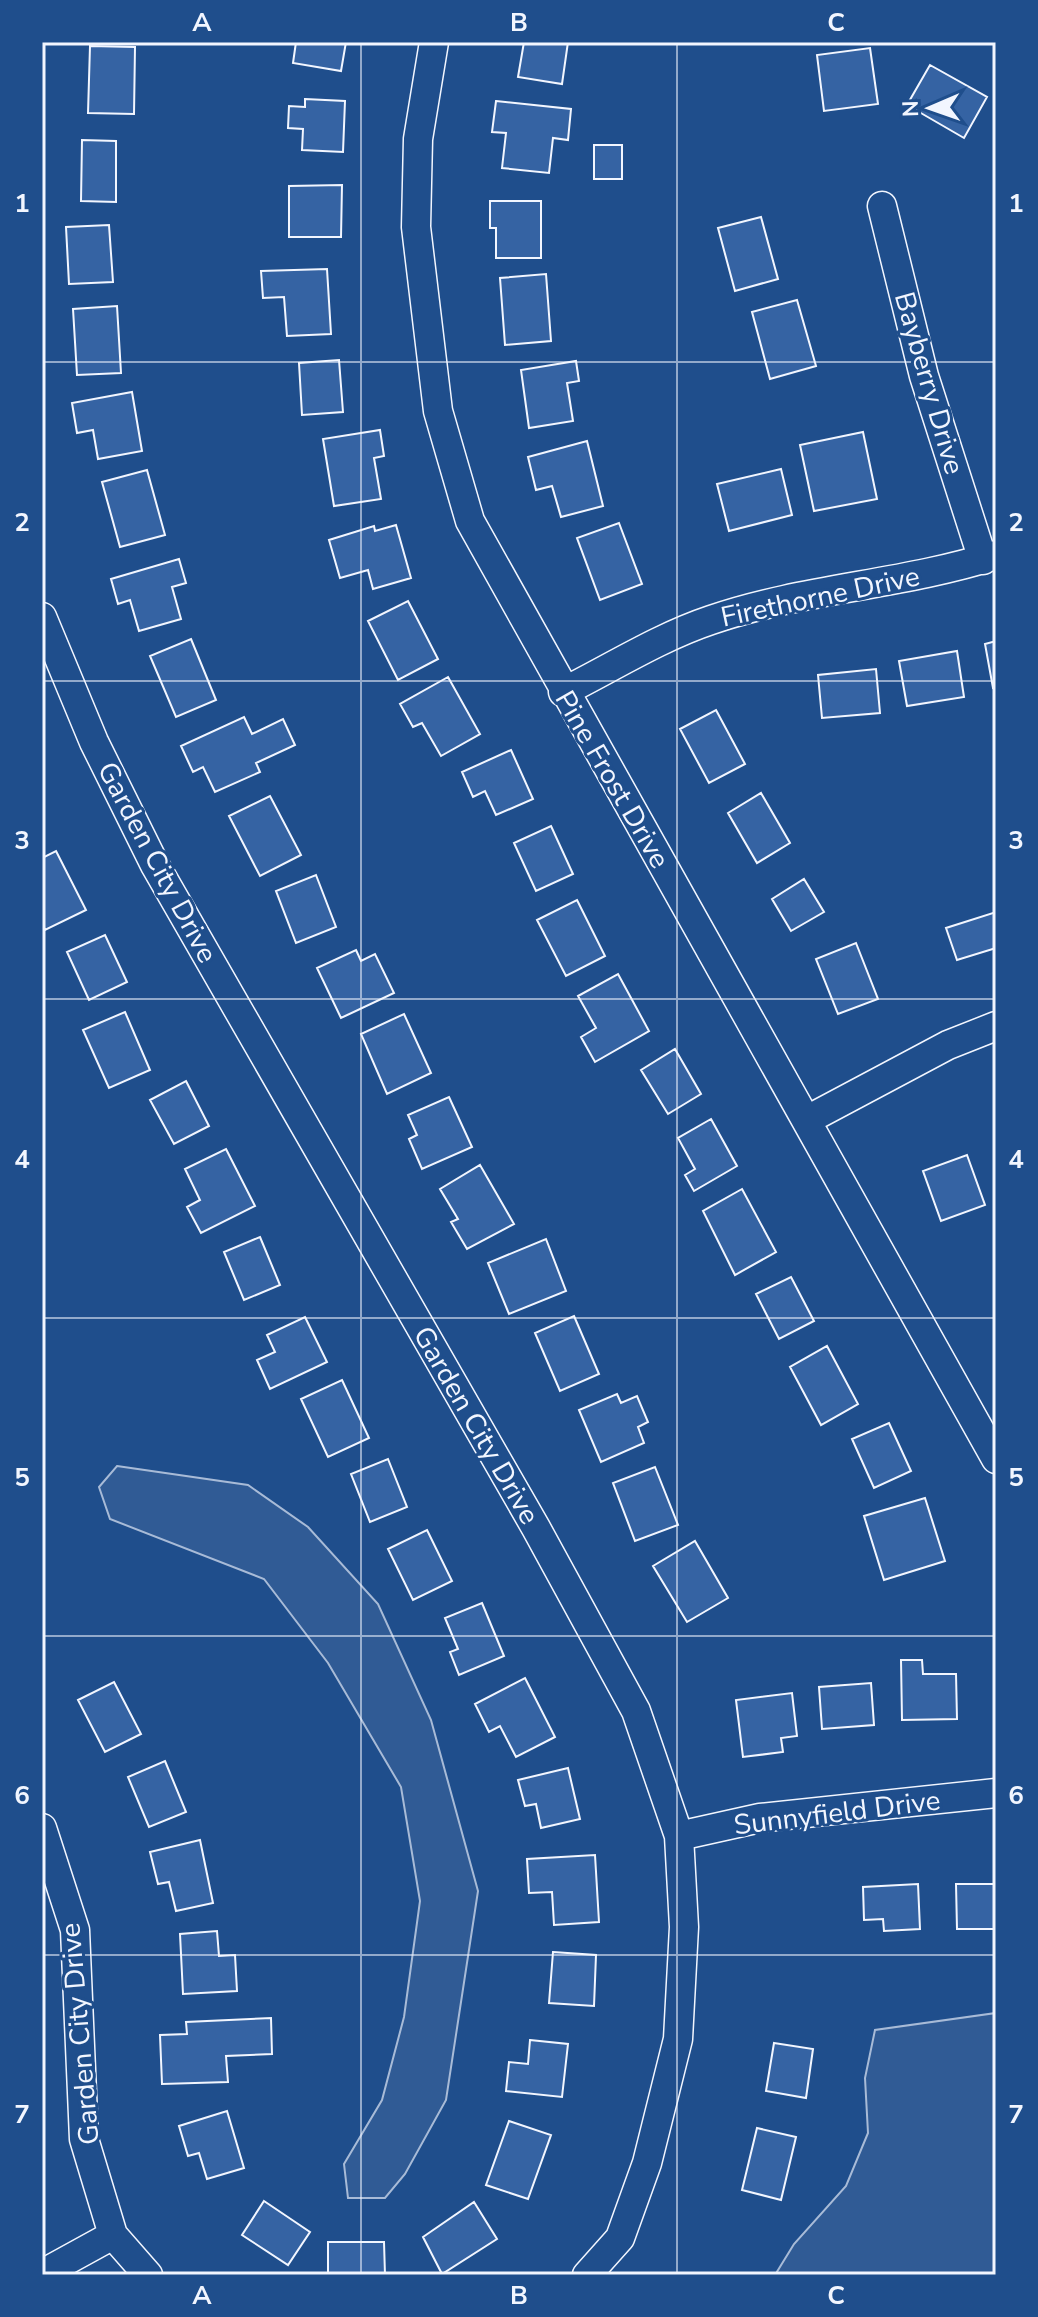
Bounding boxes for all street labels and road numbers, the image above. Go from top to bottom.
street label: Bayberry Drive [885,288,973,479]
street label: Firethorne Drive [717,557,923,637]
street label: Pine Frost Drive [546,684,678,875]
street label: Garden City Drive [88,755,226,970]
street label: Garden City Drive [404,1320,548,1531]
street label: Sunnyfield Drive [732,1781,943,1845]
street label: Garden City Drive [51,1921,109,2146]

